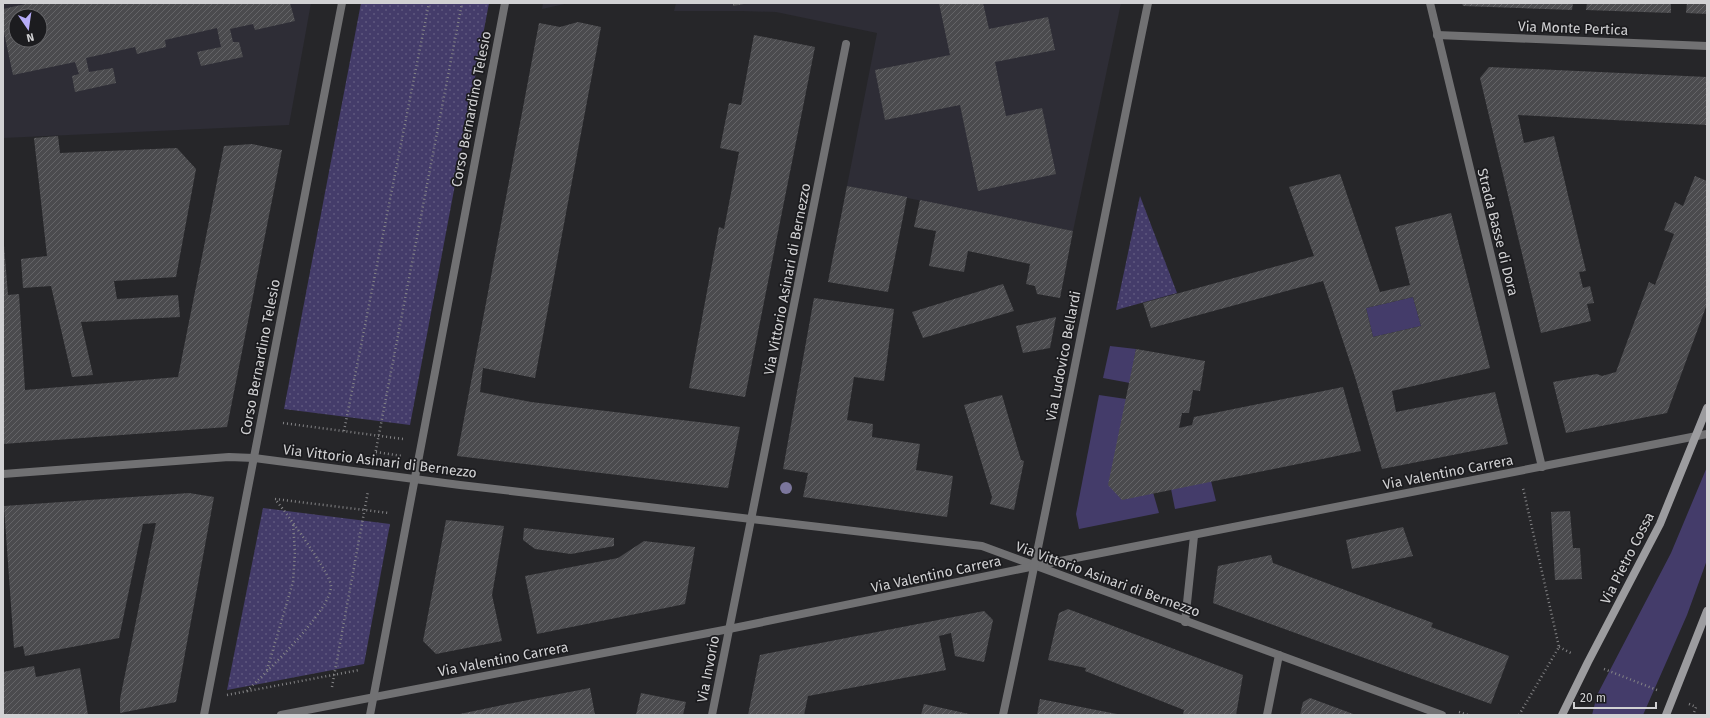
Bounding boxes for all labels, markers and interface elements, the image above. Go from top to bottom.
north arrow [8,8,48,48]
street label: Via Monte Pertica [1518,18,1628,39]
text: N [25,30,35,44]
street label: Corso Bernardino Telesio [448,30,495,189]
street label: Strada Basse di Dora [1473,167,1522,298]
street label: Via Vittorio Asinari di Bernezzo [761,182,814,376]
street label: Corso Bernardino Telesio [237,278,284,437]
street label: Via Ludovico Bellardi [1042,289,1085,423]
street label: Via Vittorio Asinari di Bernezzo [282,441,478,482]
street label: Via Valentino Carrera [1381,451,1515,493]
street label: Via Pietro Cossa [1597,509,1658,607]
street label: Via Vittorio Asinari di Bernezzo [1013,538,1202,621]
street label: Via Valentino Carrera [869,552,1003,597]
street label: Via Invorio [694,634,723,704]
street label: Via Valentino Carrera [436,638,570,680]
scale bar [1574,684,1656,710]
text: 20 m [1580,691,1606,705]

